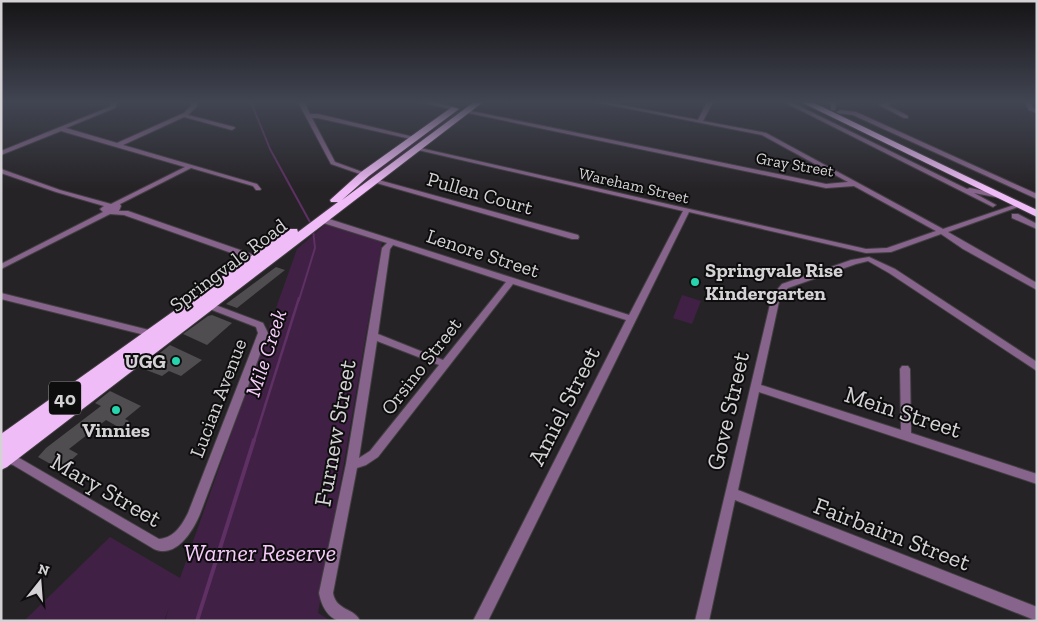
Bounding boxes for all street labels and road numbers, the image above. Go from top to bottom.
street label: Gray Street [754,148,835,181]
street label: Wareham Street [577,164,691,207]
street label: Pullen Court [424,166,536,220]
street label: Springvale Road [165,213,291,317]
street label: Lenore Street [424,224,543,283]
street label: Orsino Street [376,312,467,419]
street label: Lucian Avenue [184,335,252,461]
street label: Amiel Street [521,341,606,470]
street label: Gove Street [700,349,755,473]
street label: Furnew Street [307,357,362,508]
street label: Mein Street [841,379,965,444]
road number: 40 [49,382,81,414]
street label: Mary Street [46,446,167,533]
street label: Fairbairn Street [810,490,975,577]

